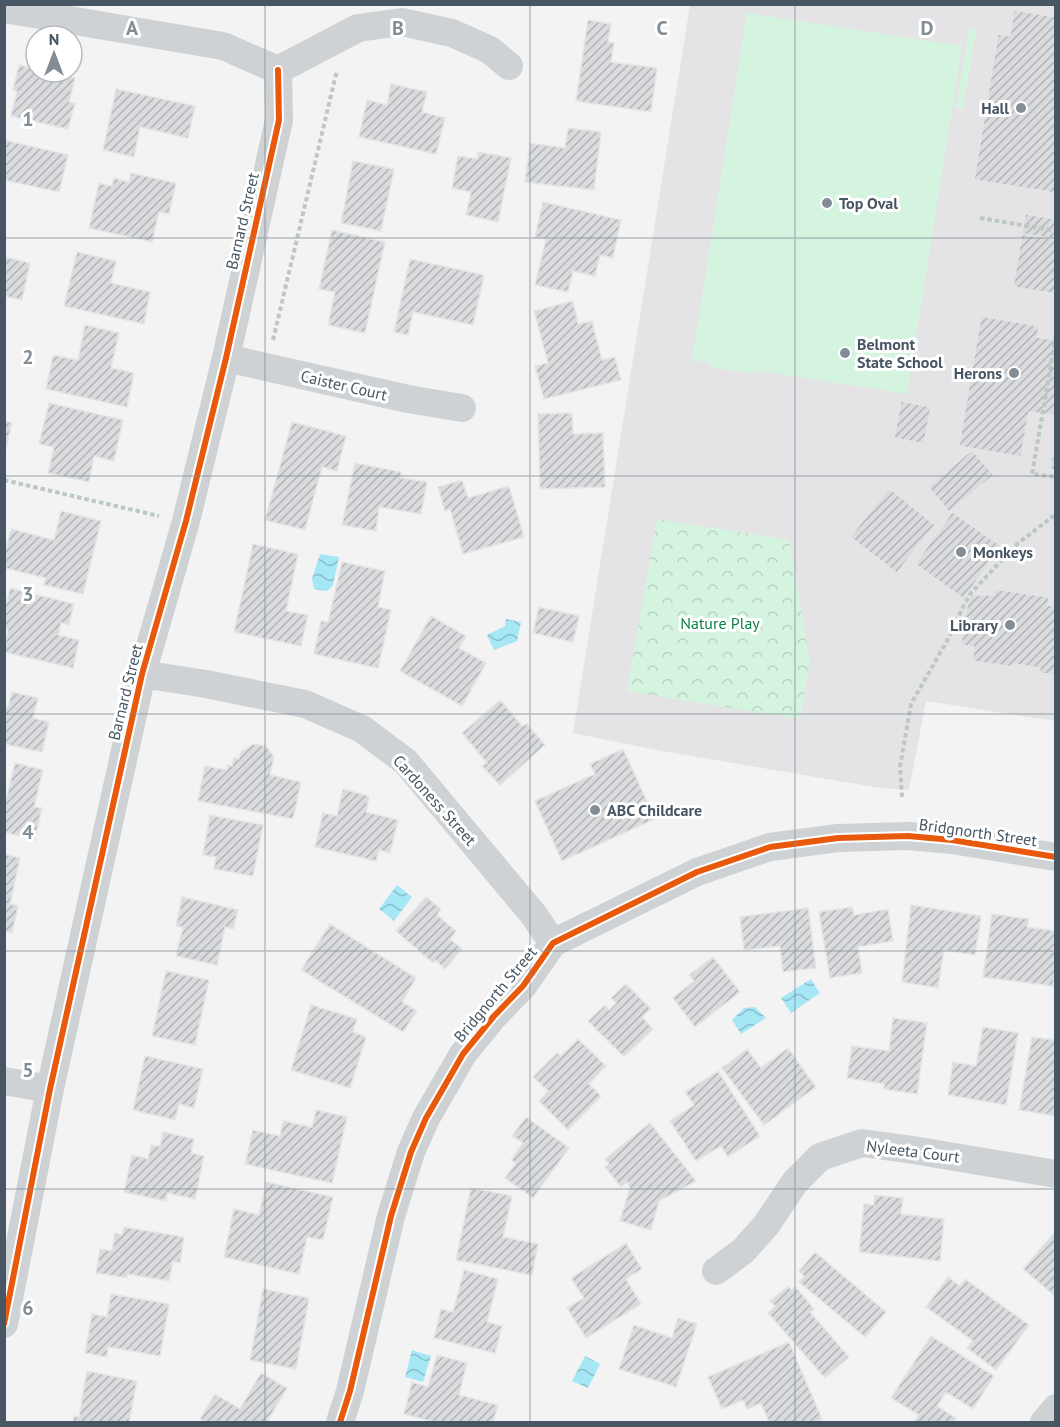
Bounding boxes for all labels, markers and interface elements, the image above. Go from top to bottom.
text: A [126,15,139,41]
text: B [392,15,404,41]
text: C [656,15,668,41]
text: D [921,15,934,41]
north arrow [24,24,84,84]
text: N [49,29,59,49]
place label: Hall [981,98,1009,118]
marker: Hall [1014,101,1028,115]
text: 1 [22,106,34,132]
street label: Barnard Street [221,170,263,271]
place label: Top Oval [839,193,898,213]
marker: Top Oval [820,196,834,210]
place label: Belmont State School [857,334,943,372]
text: 2 [22,344,34,370]
marker: Belmont State School [838,346,852,360]
place label: Herons [954,363,1002,383]
street label: Caister Court [299,365,390,405]
marker: Herons [1007,366,1021,380]
place label: Monkeys [973,542,1033,562]
marker: Monkeys [954,545,968,559]
text: 3 [22,581,34,607]
park label: Nature Play [680,613,760,633]
place label: Library [950,615,998,635]
marker: Library [1003,618,1017,632]
street label: Barnard Street [103,641,147,742]
street label: Cardoness Street [389,751,481,850]
place label: ABC Childcare [607,800,702,820]
marker: ABC Childcare [588,803,602,817]
street label: Bridgnorth Street [918,814,1039,850]
text: 4 [22,819,34,845]
street label: Bridgnorth Street [449,942,541,1046]
text: 5 [22,1057,34,1083]
street label: Nyleeta Court [865,1135,961,1167]
text: 6 [22,1295,34,1321]

